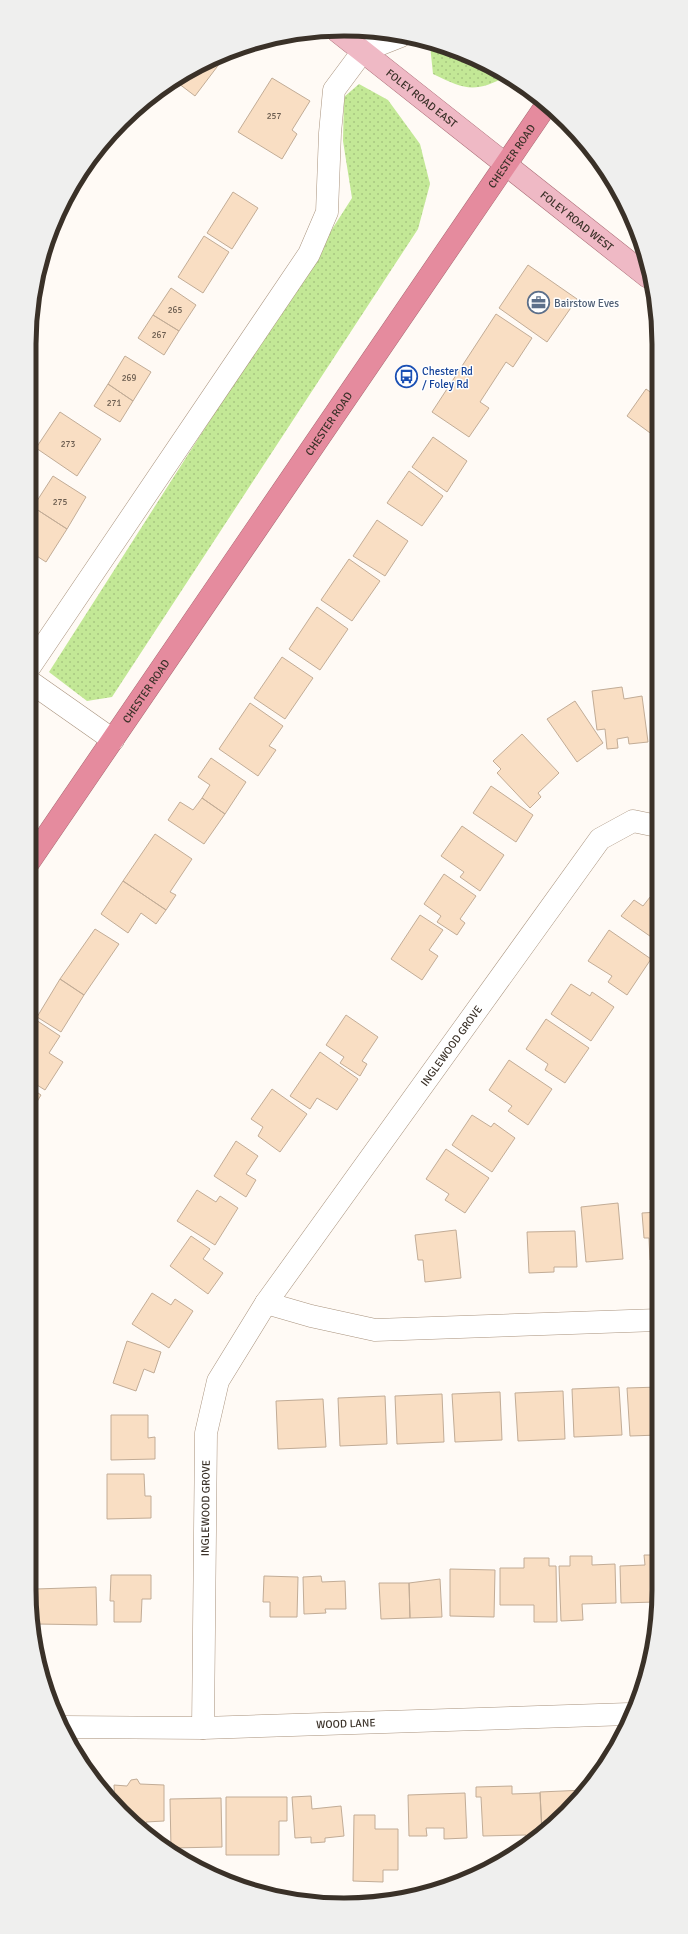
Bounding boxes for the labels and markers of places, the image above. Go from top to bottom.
office icon: Bairstow Eves [525,290,551,316]
place label: Bairstow Eves [554,297,619,310]
bus stop icon: Chester Rd / Foley Rd [394,364,420,390]
place label: Chester Rd / Foley Rd [422,365,473,391]

